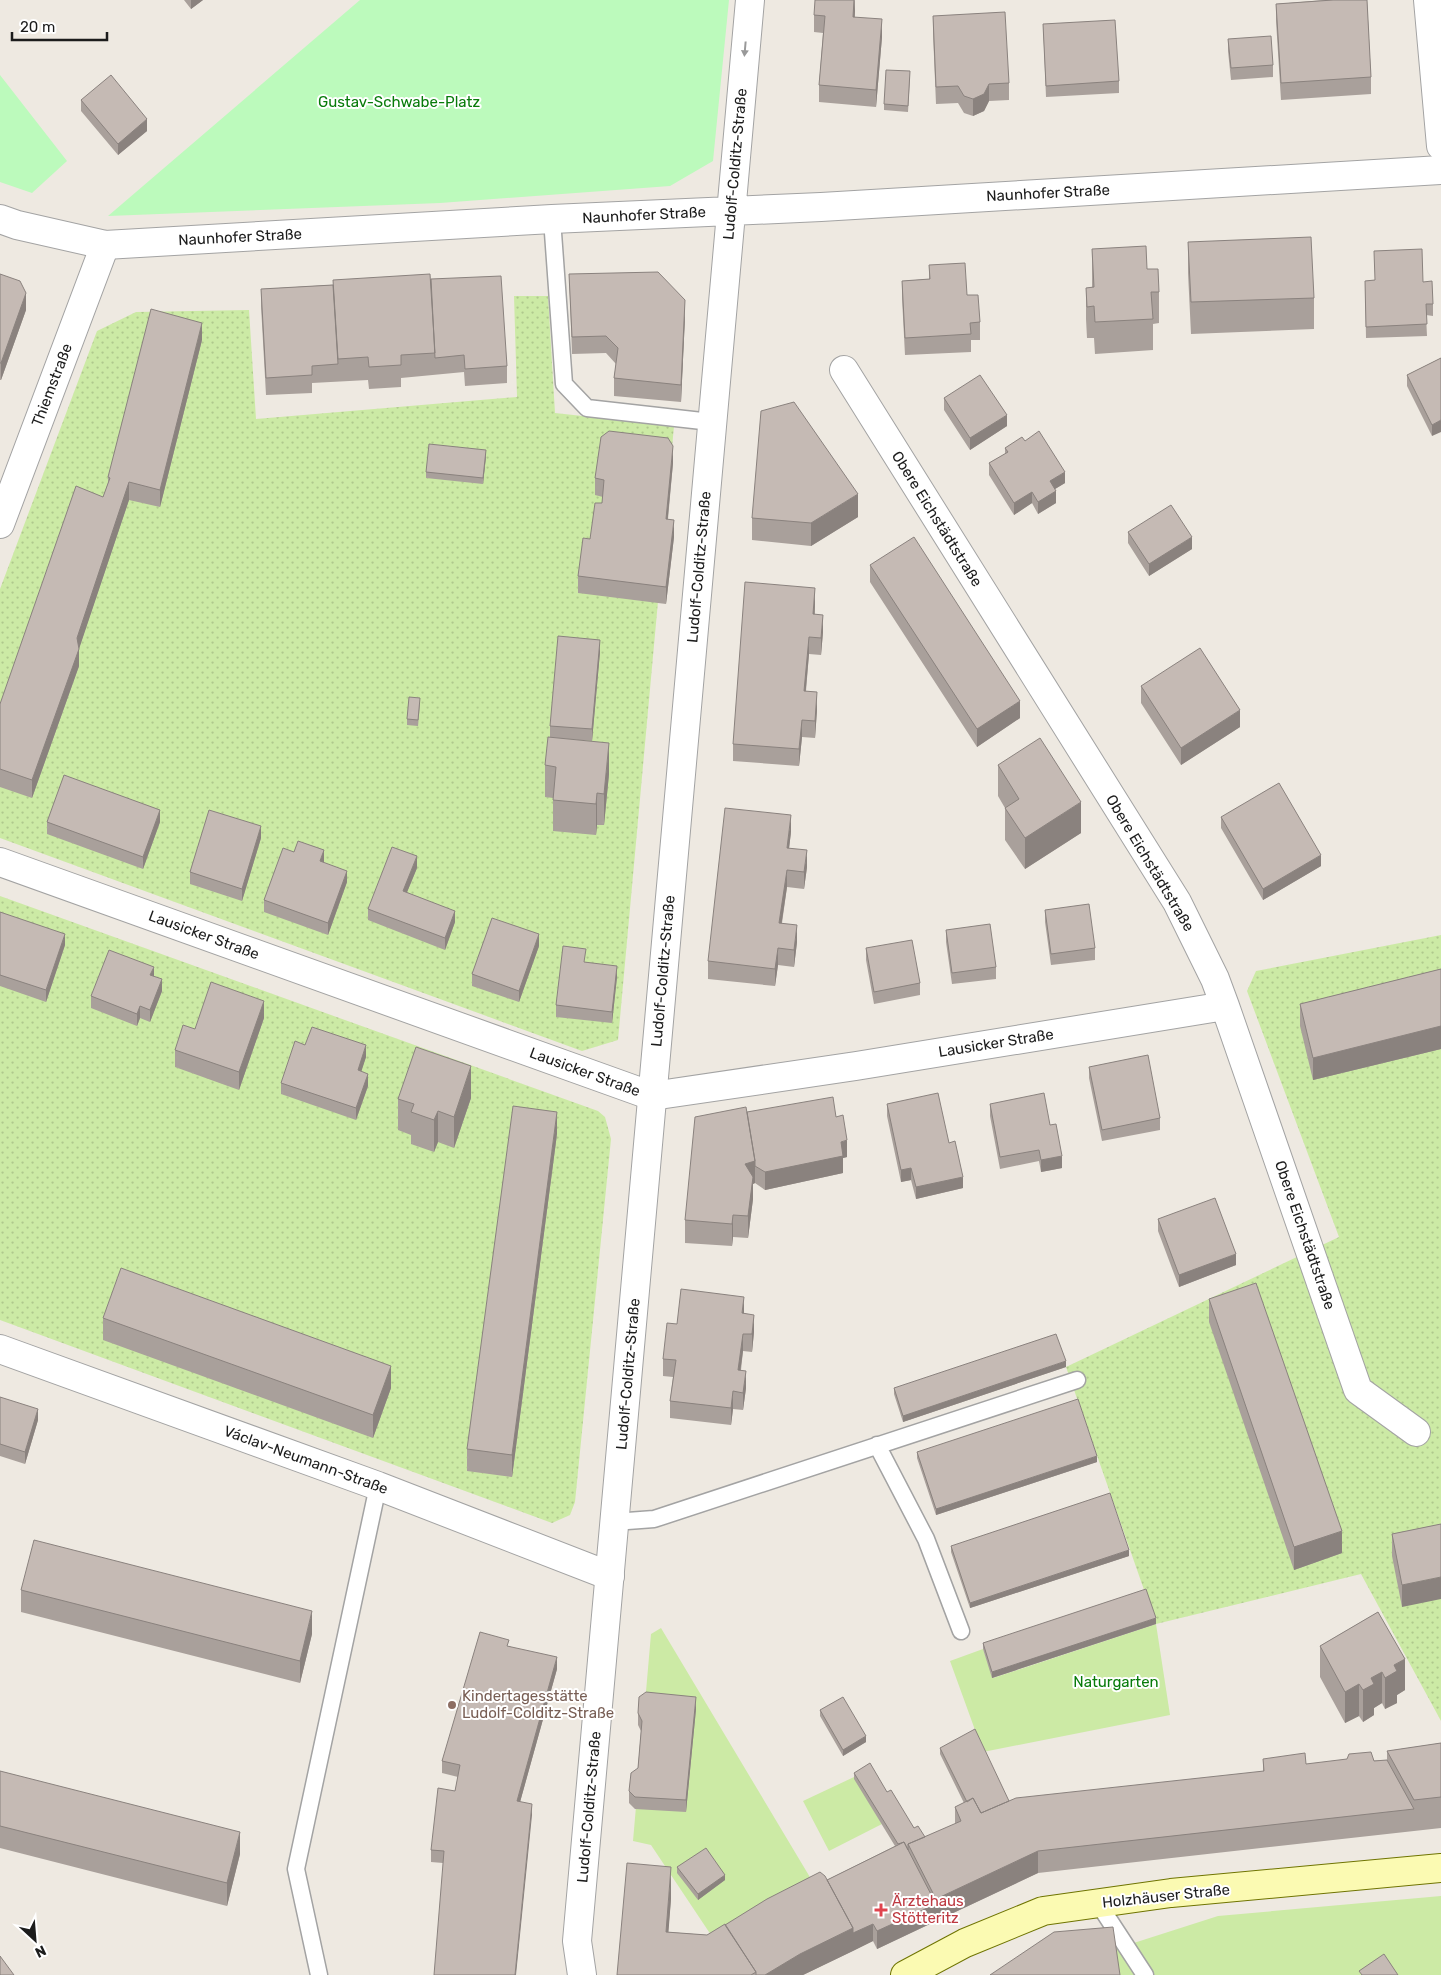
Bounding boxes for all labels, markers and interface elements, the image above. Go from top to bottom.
scale bar [12,10,108,42]
text: 20 m [20,18,55,36]
one-way arrow [741,41,749,57]
street label: Ludolf-Colditz-Straße [719,87,751,241]
park label: Gustav-Schwabe-Platz [318,93,480,111]
street label: Naunhofer Straße [986,181,1110,205]
street label: Naunhofer Straße [582,203,706,227]
street label: Naunhofer Straße [178,225,302,249]
street label: Thiemstraße [28,341,76,429]
street label: Obere Eichstädtstraße [888,448,986,590]
street label: Ludolf-Colditz-Straße [683,490,715,644]
street label: Obere Eichstädtstraße [1102,791,1198,935]
street label: Ludolf-Colditz-Straße [647,894,679,1048]
street label: Lausicker Straße [146,907,262,963]
street label: Lausicker Straße [937,1025,1055,1061]
street label: Lausicker Straße [527,1044,643,1100]
street label: Obere Eichstädtstraße [1271,1158,1339,1312]
street label: Ludolf-Colditz-Straße [612,1297,644,1451]
street label: Václav-Neumann-Straße [221,1422,391,1498]
park label: Naturgarten [1073,1673,1159,1691]
place label: Kindertagesstätte Ludolf-Colditz-Straße [462,1687,614,1722]
marker: Kindertagesstätte Ludolf-Colditz-Straße [446,1699,458,1711]
street label: Ludolf-Colditz-Straße [573,1730,605,1884]
street label: Holzhäuser Straße [1101,1880,1231,1912]
place label: Ärztehaus Stötteritz [892,1892,964,1927]
marker: Ärztehaus Stötteritz [874,1903,888,1917]
north arrow [10,1915,60,1965]
text: N [32,1941,49,1961]

